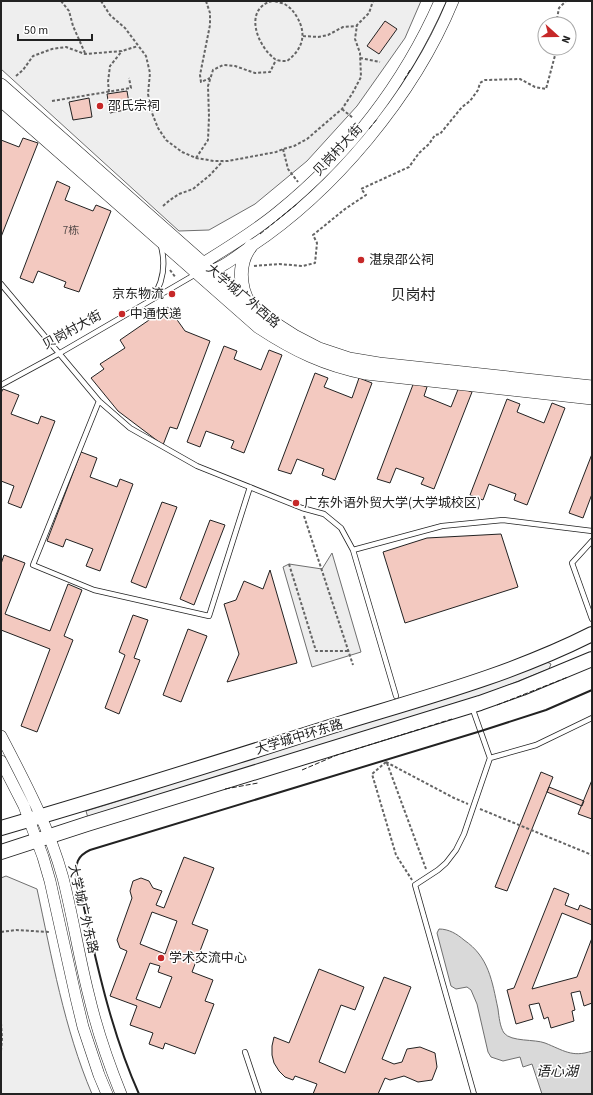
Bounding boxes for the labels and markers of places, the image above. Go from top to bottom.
place label: 邵氏宗祠 [108,97,160,115]
marker: 邵氏宗祠 [95,101,105,111]
place label: 湛泉邵公祠 [369,251,434,269]
marker: 湛泉邵公祠 [356,255,366,265]
place label: 京东物流 [112,285,164,303]
marker: 京东物流 [167,289,177,299]
place label: 中通快递 [130,305,182,323]
marker: 中通快递 [117,309,127,319]
place label: 广东外语外贸大学(大学城校区) [304,494,481,512]
marker: 广东外语外贸大学(大学城校区) [291,498,301,508]
place label: 学术交流中心 [169,949,247,967]
marker: 学术交流中心 [156,953,166,963]

